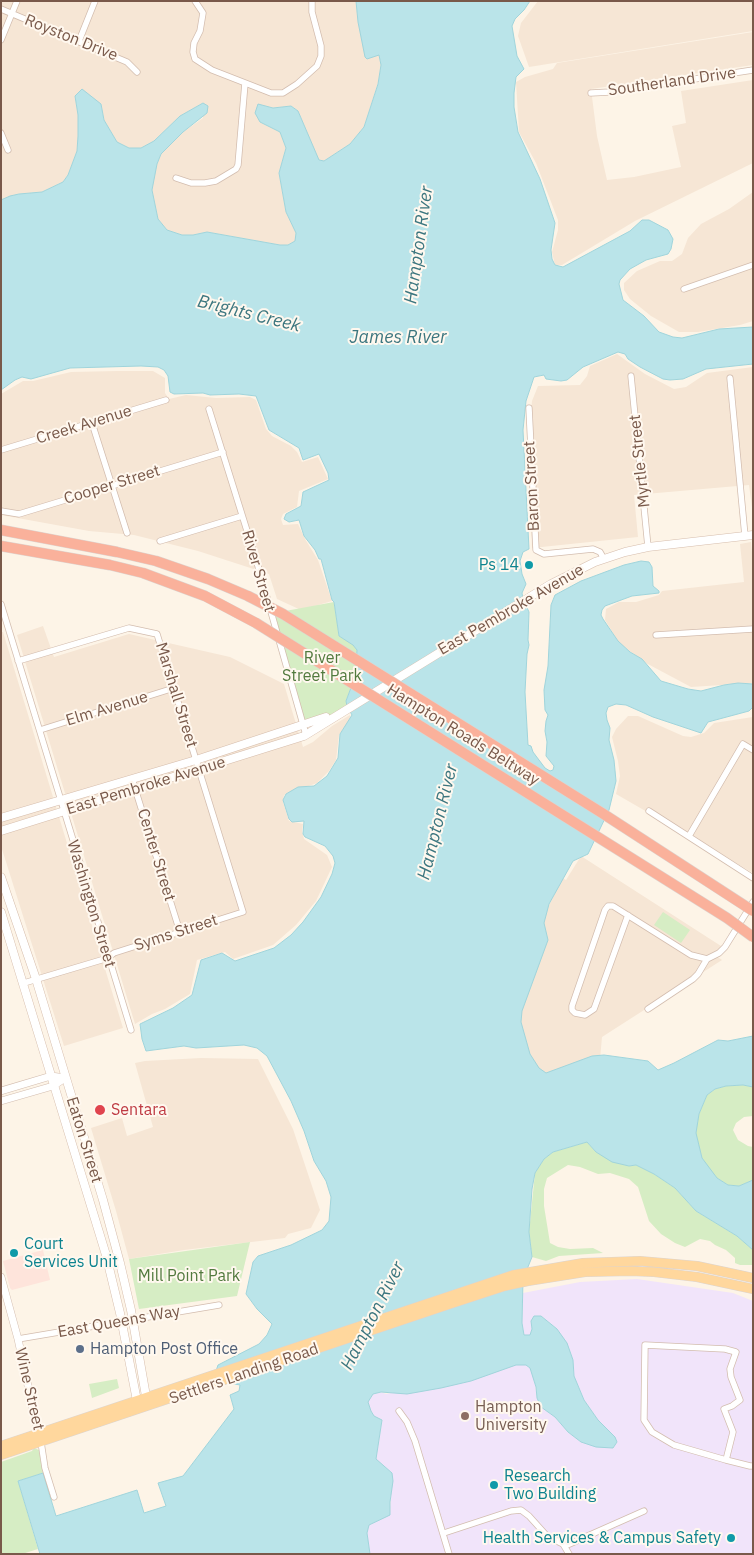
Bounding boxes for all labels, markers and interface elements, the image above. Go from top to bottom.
street label: Royston Drive [22,11,120,65]
street label: Southerland Drive [607,64,737,100]
water label: Hampton River [400,185,438,305]
water label: Brights Creek [195,291,303,337]
water label: James River [350,327,446,349]
street label: Creek Avenue [34,401,134,449]
street label: Myrtle Street [626,414,654,508]
street label: Baron Street [520,440,544,532]
street label: Cooper Street [62,461,162,509]
street label: River Street [237,528,279,614]
place label: Ps 14 [479,555,519,575]
marker: Ps 14 [523,559,535,571]
street label: East Pembroke Avenue [435,560,587,660]
street label: Marshall Street [151,640,201,750]
park label: River Street Park [282,648,362,686]
street label: Hampton Roads Beltway [383,680,543,790]
street label: Elm Avenue [64,687,150,731]
street label: East Pembroke Avenue [64,753,228,819]
water label: Hampton River [413,762,463,882]
street label: Center Street [133,806,179,904]
street label: Washington Street [62,838,120,970]
street label: Syms Street [132,910,220,956]
street label: Eaton Street [62,1095,106,1185]
place label: Sentara [111,1100,167,1120]
marker: Sentara [93,1103,107,1117]
place label: Court Services Unit [24,1234,118,1272]
marker: Court Services Unit [8,1247,20,1259]
water label: Hampton River [336,1258,410,1374]
park label: Mill Point Park [138,1266,240,1286]
street label: East Queens Way [56,1302,182,1342]
place label: Hampton Post Office [90,1339,238,1359]
street label: Settlers Landing Road [167,1339,321,1409]
marker: Hampton Post Office [74,1343,86,1355]
street label: Wine Street [10,1346,48,1432]
place label: Hampton University [475,1397,547,1435]
marker: Hampton University [459,1410,471,1422]
place label: Research Two Building [504,1466,596,1504]
marker: Research Two Building [488,1479,500,1491]
place label: Health Services & Campus Safety [483,1528,721,1548]
marker: Health Services & Campus Safety [725,1532,737,1544]

